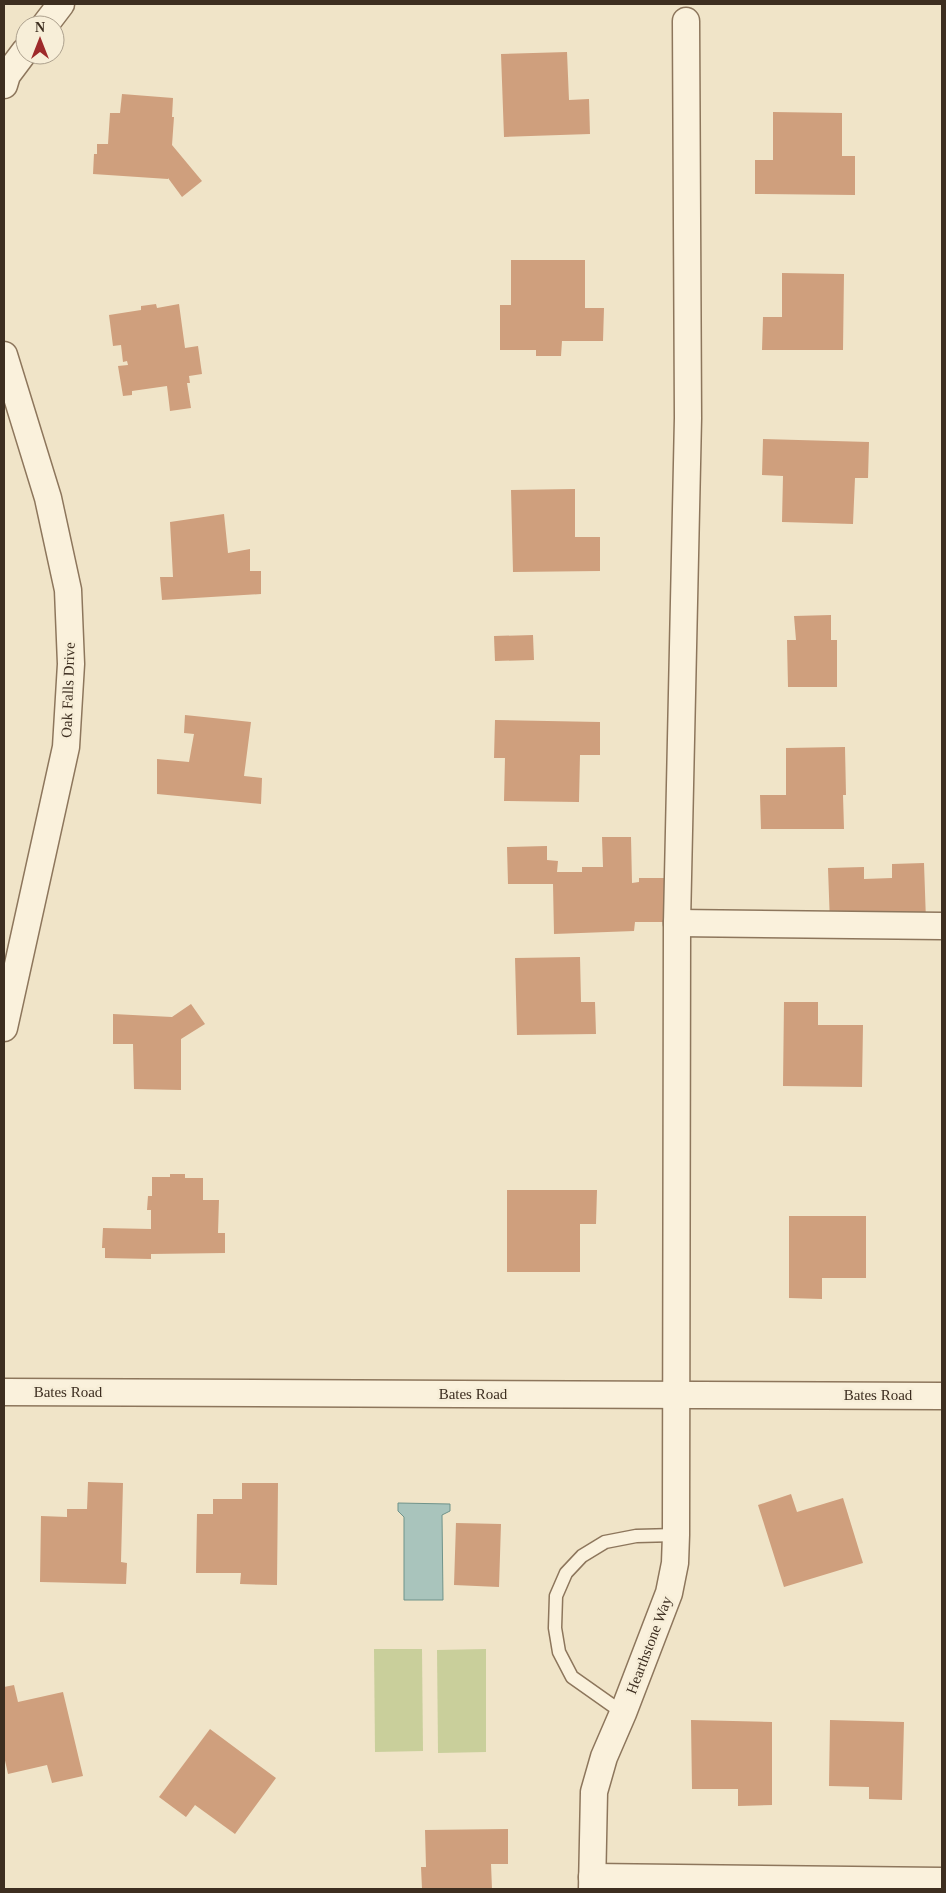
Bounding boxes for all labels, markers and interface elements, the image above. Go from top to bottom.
north arrow [15,15,65,65]
text: N [35,20,45,35]
street label: Oak Falls Drive [58,642,78,738]
street label: Bates Road [34,1384,103,1400]
street label: Bates Road [439,1386,508,1402]
street label: Bates Road [844,1387,913,1403]
street label: Hearthstone Way [623,1594,675,1696]

